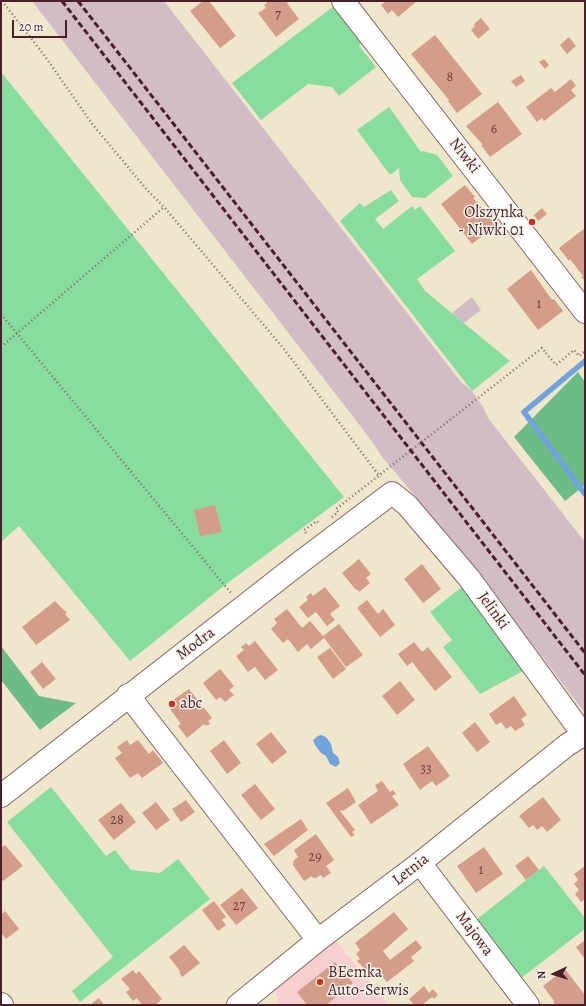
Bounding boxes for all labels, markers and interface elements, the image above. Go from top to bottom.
house number: 7 [275,8,281,24]
scale bar [14,12,69,38]
text: 20 m [19,19,43,35]
house number: 8 [447,70,453,86]
house number: 6 [491,122,497,138]
street label: Niwki [444,134,484,178]
place label: Olszynka - Niwki 01 [458,203,524,241]
marker: Olszynka - Niwki 01 [527,217,537,227]
house number: 1 [537,297,541,313]
street label: Jelinki [473,589,513,633]
street label: Modra [173,623,219,665]
place label: abc [180,694,202,714]
marker: abc [167,699,177,709]
house number: 33 [420,762,432,778]
house number: 28 [110,813,124,829]
house number: 29 [308,850,322,866]
street label: Letnia [389,850,433,890]
house number: 1 [479,863,483,879]
house number: 27 [233,899,245,915]
street label: Majowa [451,908,497,960]
north arrow [534,954,574,994]
place label: BEemka Auto-Serwis [328,963,409,1001]
text: N [534,970,549,979]
marker: BEemka Auto-Serwis [315,977,325,987]

